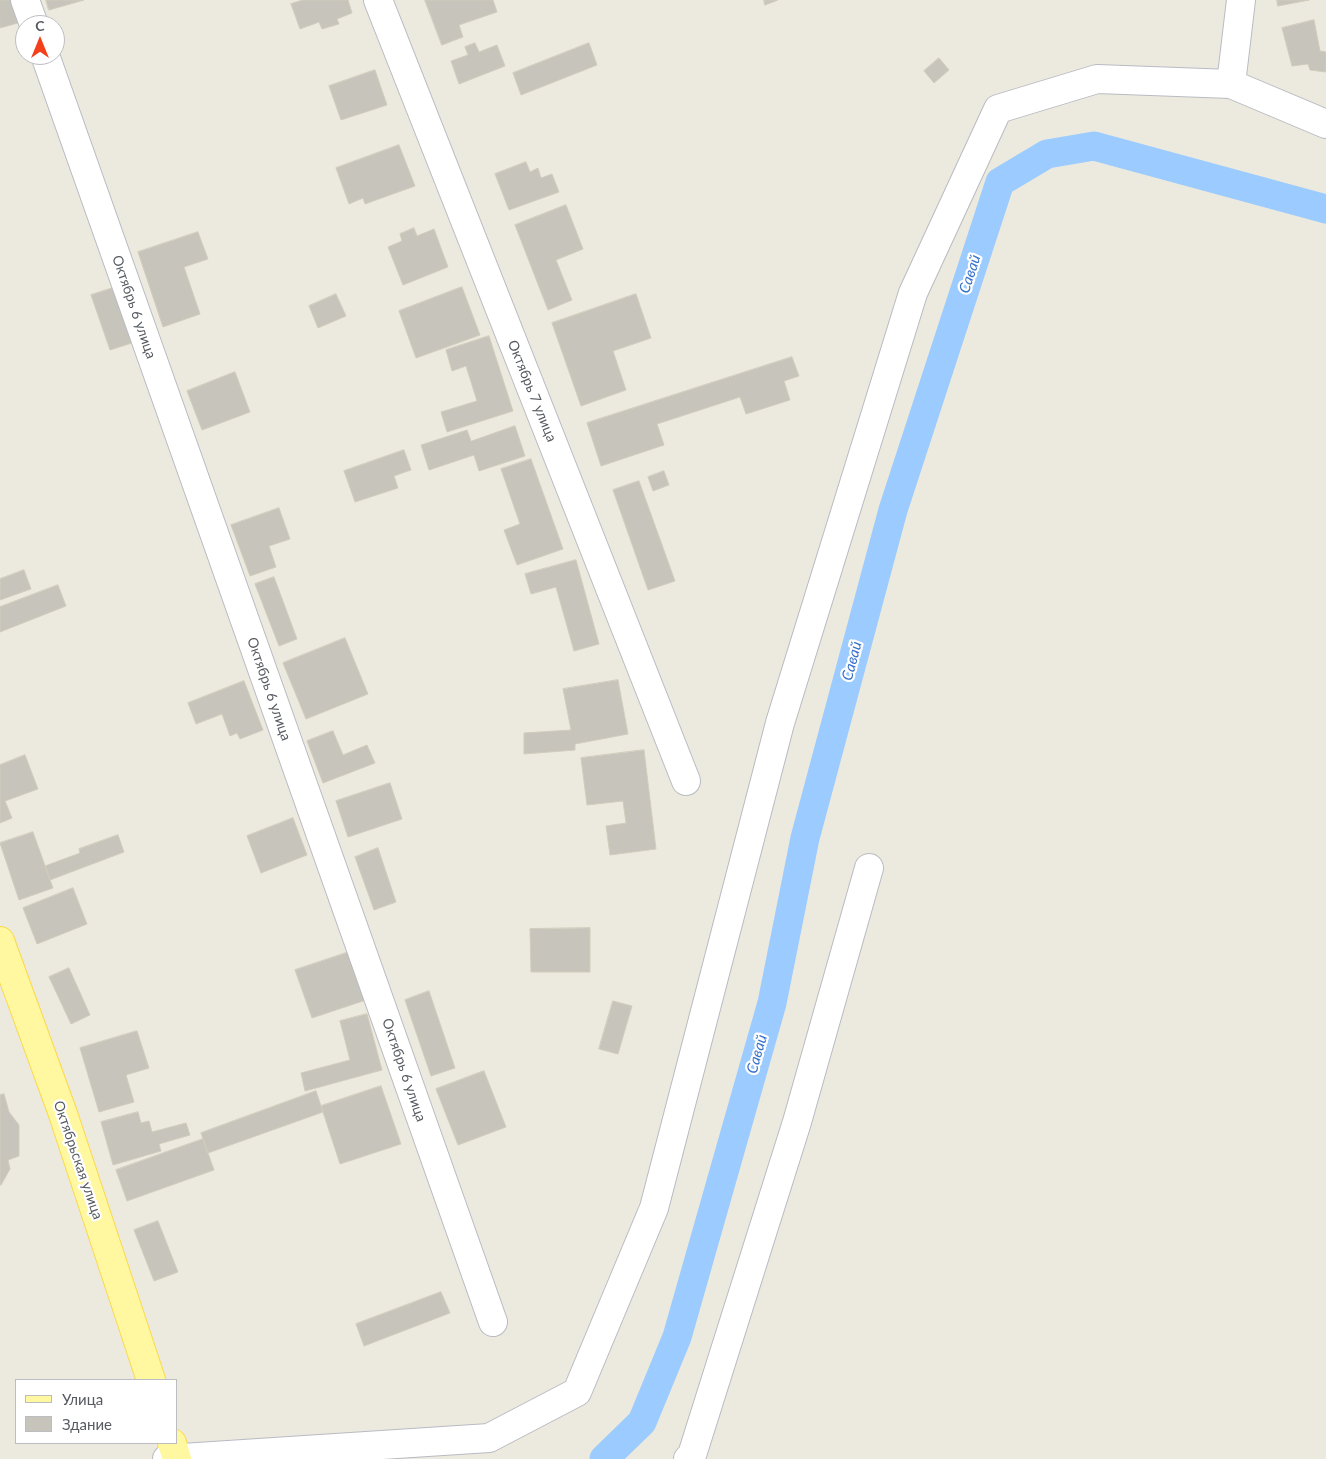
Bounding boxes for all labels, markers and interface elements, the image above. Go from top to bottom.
north arrow [15,15,65,65]
text: С [35,17,45,34]
water label: Савай [955,252,985,296]
street label: Октябрь 6 улица [108,253,160,361]
street label: Октябрь 7 улица [504,338,560,444]
street label: Октябрь 6 улица [243,635,295,743]
water label: Савай [838,640,866,682]
street label: Октябрь 6 улица [378,1016,430,1124]
water label: Савай [743,1032,771,1076]
street label: Октябрьская улица [50,1098,106,1222]
legend [15,1379,178,1444]
text: Улица [62,1390,103,1408]
text: Здание [62,1415,112,1433]

